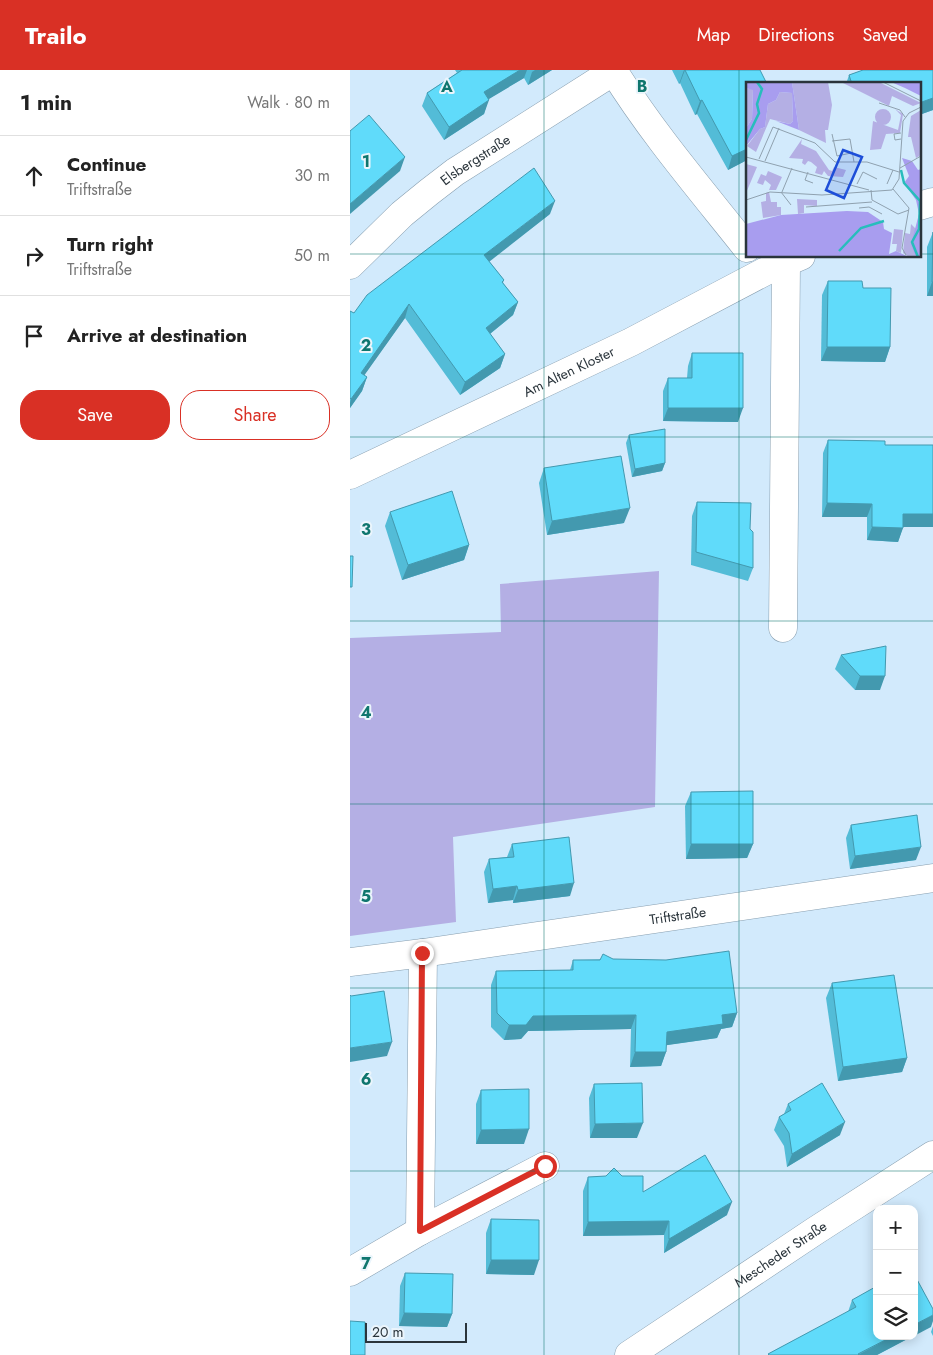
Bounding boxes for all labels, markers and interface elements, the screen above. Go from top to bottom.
text: Trailo [25,18,87,53]
text: Map [697,22,730,48]
text: Directions [758,22,834,48]
text: Saved [862,22,908,48]
text: A [440,75,453,98]
text: B [637,75,647,98]
inset map [746,82,920,258]
text: 1 min [20,88,72,118]
text: Walk · 80 m [247,91,330,114]
street label: Elsbergstraße [436,129,514,190]
text: 1 [362,150,370,173]
text: Continue [67,151,146,178]
icon: ahead [20,162,48,190]
text: 30 m [294,164,330,187]
text: Triftstraße [67,178,132,201]
text: Turn right [67,231,153,258]
icon: right [20,242,48,270]
text: 50 m [294,244,330,267]
text: Triftstraße [67,258,132,281]
icon: arrive [20,322,48,350]
text: Arrive at destination [67,322,247,349]
text: 2 [361,334,371,357]
street label: Am Alten Kloster [520,341,618,402]
button: Save [20,390,170,440]
button: Share [180,390,330,440]
text: 3 [361,518,371,541]
text: 4 [360,701,372,724]
text: 5 [361,885,371,908]
street label: Triftstraße [648,902,707,930]
route end [411,942,434,965]
text: 6 [361,1068,371,1091]
route start [534,1155,557,1178]
map controls [873,1205,918,1340]
button: + [873,1205,918,1250]
street label: Mescheder Straße [730,1216,831,1292]
button: − [873,1250,918,1295]
text: 7 [361,1252,371,1275]
button: layers [873,1295,918,1340]
scale bar [365,1320,468,1343]
text: 20 m [372,1322,404,1342]

